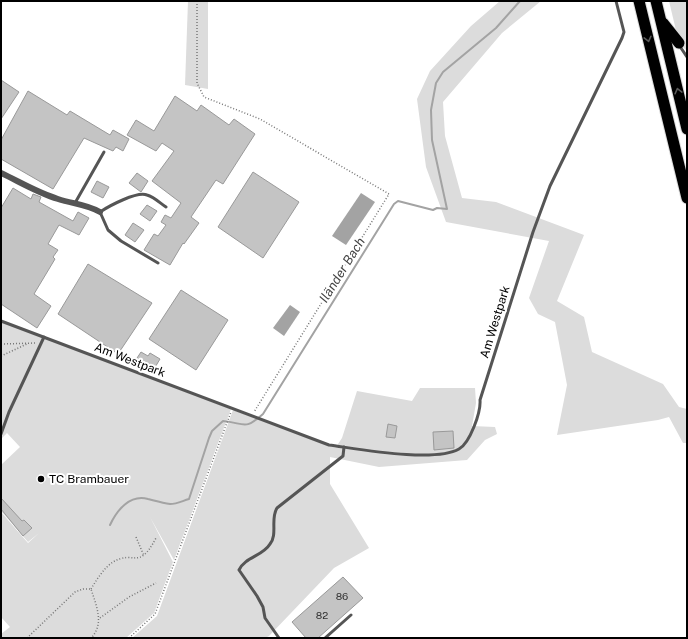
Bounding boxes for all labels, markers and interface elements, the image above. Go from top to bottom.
one-way arrow [643,35,652,42]
one-way arrow [674,88,682,94]
water label: Iländer Bach [316,235,368,305]
street label: Am Westpark [477,284,513,360]
street label: Am Westpark [93,340,168,380]
place label: TC Brambauer [49,472,129,486]
marker: TC Brambauer [36,474,46,484]
house number: 86 [336,590,348,602]
house number: 82 [316,609,328,621]

